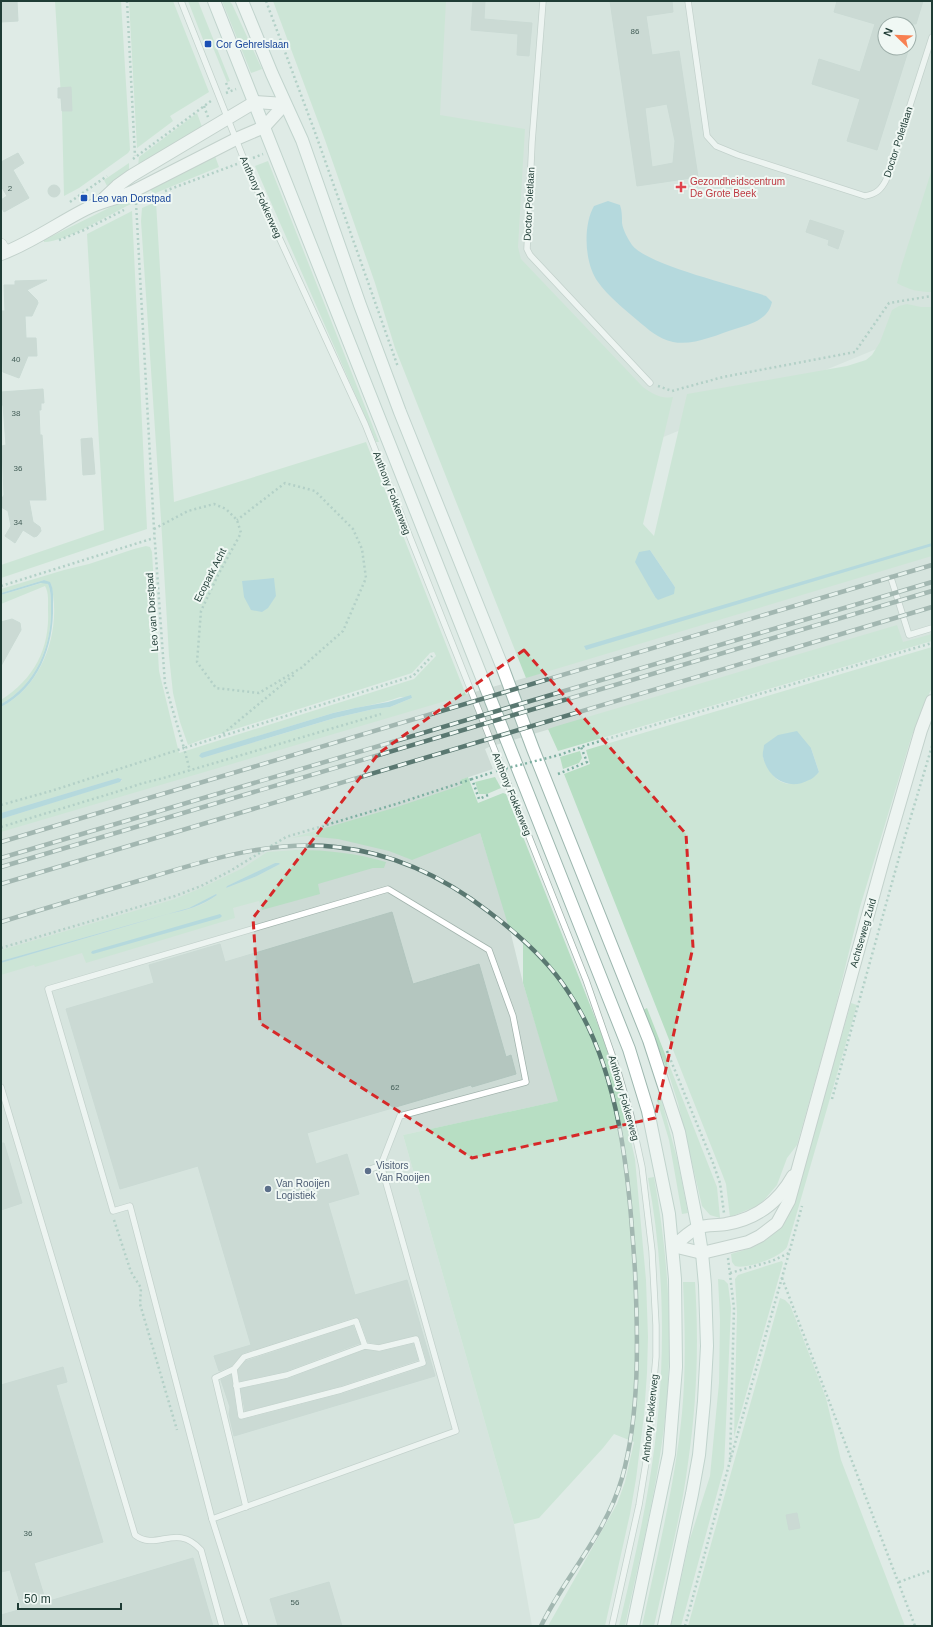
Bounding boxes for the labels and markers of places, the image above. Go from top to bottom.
marker: Cor Gehrelslaan [203,39,213,49]
place label: Cor Gehrelslaan [216,39,289,50]
place label: Gezondheidscentrum De Grote Beek [690,176,785,199]
marker: Gezondheidscentrum De Grote Beek [675,181,687,193]
marker: Leo van Dorstpad [79,193,89,203]
place label: Leo van Dorstpad [92,193,171,204]
place label: Visitors Van Rooijen [376,1160,430,1183]
marker: Visitors Van Rooijen [363,1166,373,1176]
place label: Van Rooijen Logistiek [276,1178,330,1201]
marker: Van Rooijen Logistiek [263,1184,273,1194]

